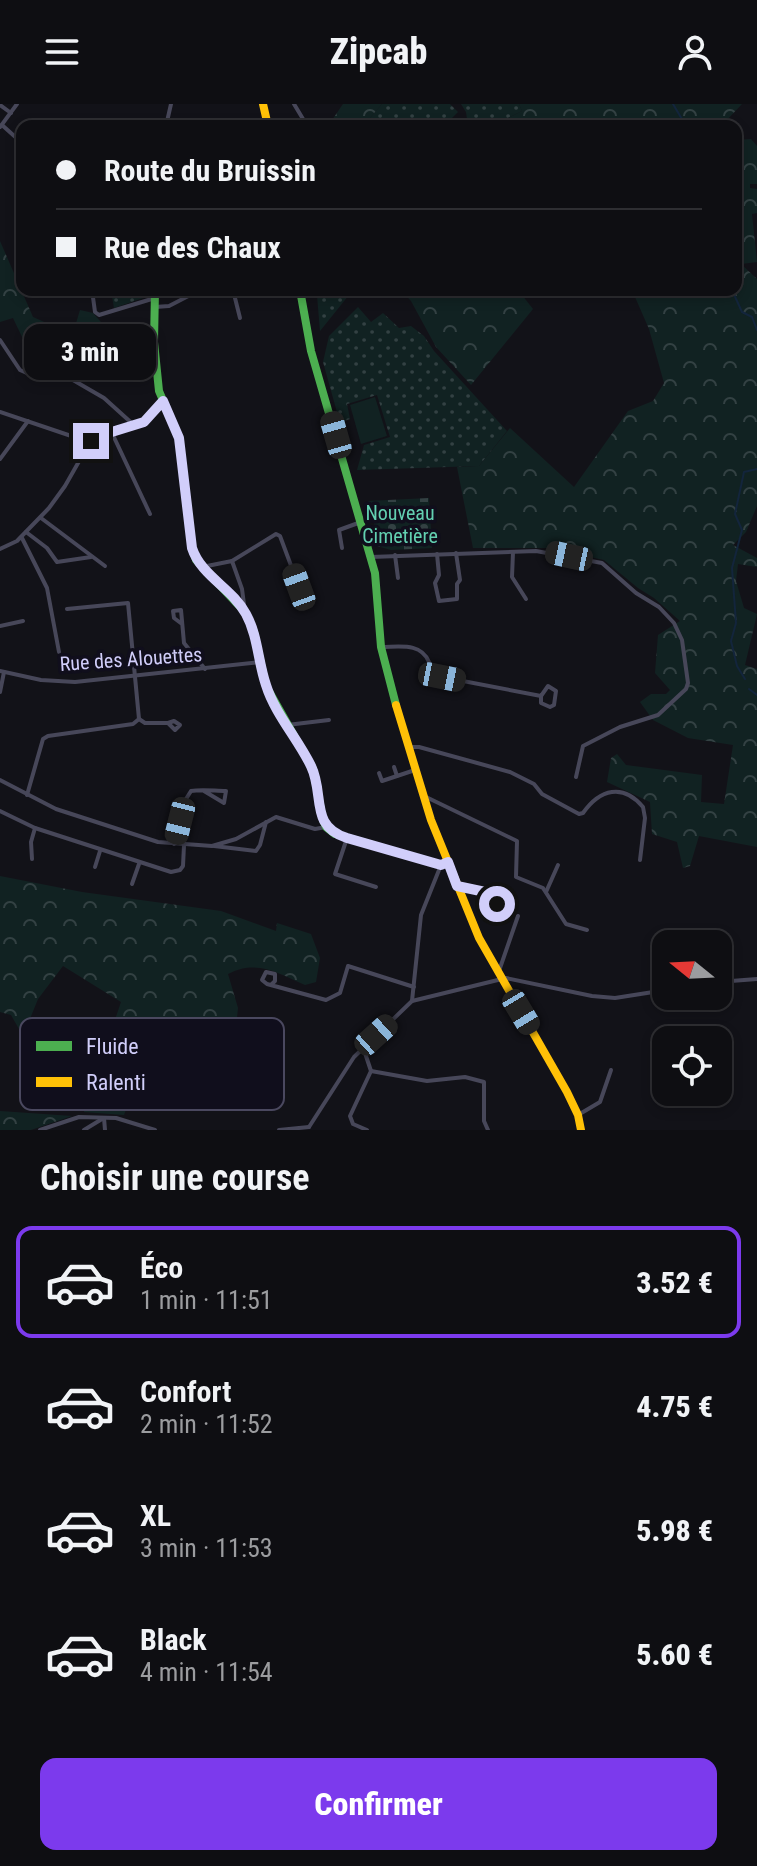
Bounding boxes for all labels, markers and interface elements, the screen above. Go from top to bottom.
icon: menu [40,30,84,74]
icon: person [673,30,717,74]
text: Zipcab [330,31,427,73]
text: Route du Bruissin [104,153,316,188]
text: Rue des Chaux [104,230,281,265]
callout: 3 min [25,325,157,381]
text: 3 min [61,337,119,367]
car [318,409,354,461]
route end [73,423,109,459]
park label: Nouveau Cimetière [362,501,438,548]
car [543,539,595,573]
car [280,560,318,614]
street label: Rue des Alouettes [59,642,203,676]
car [416,661,468,693]
car [163,795,197,847]
route start [479,886,515,922]
north arrow [652,930,732,1010]
map controls [652,930,732,1106]
car [498,985,544,1039]
car [350,1010,402,1060]
legend [20,1018,284,1110]
button: locate [652,1026,732,1106]
text: Fluide [86,1034,139,1059]
text: Ralenti [86,1070,146,1095]
text: Choisir une course [40,1157,309,1199]
icon: car [44,1246,116,1318]
text: Éco [140,1250,183,1285]
text: 3.52 € [636,1265,713,1300]
text: 1 min · 11:51 [140,1285,273,1315]
icon: car [44,1370,116,1442]
text: Confort [140,1374,231,1409]
text: 4.75 € [636,1389,713,1424]
text: 2 min · 11:52 [140,1409,273,1439]
icon: car [44,1494,116,1566]
text: XL [140,1498,171,1533]
text: 5.98 € [636,1513,713,1548]
text: 3 min · 11:53 [140,1533,273,1563]
icon: car [44,1618,116,1690]
text: Black [140,1622,207,1657]
text: 5.60 € [636,1637,713,1672]
text: 4 min · 11:54 [140,1657,273,1687]
button: Confirmer [40,1758,717,1850]

